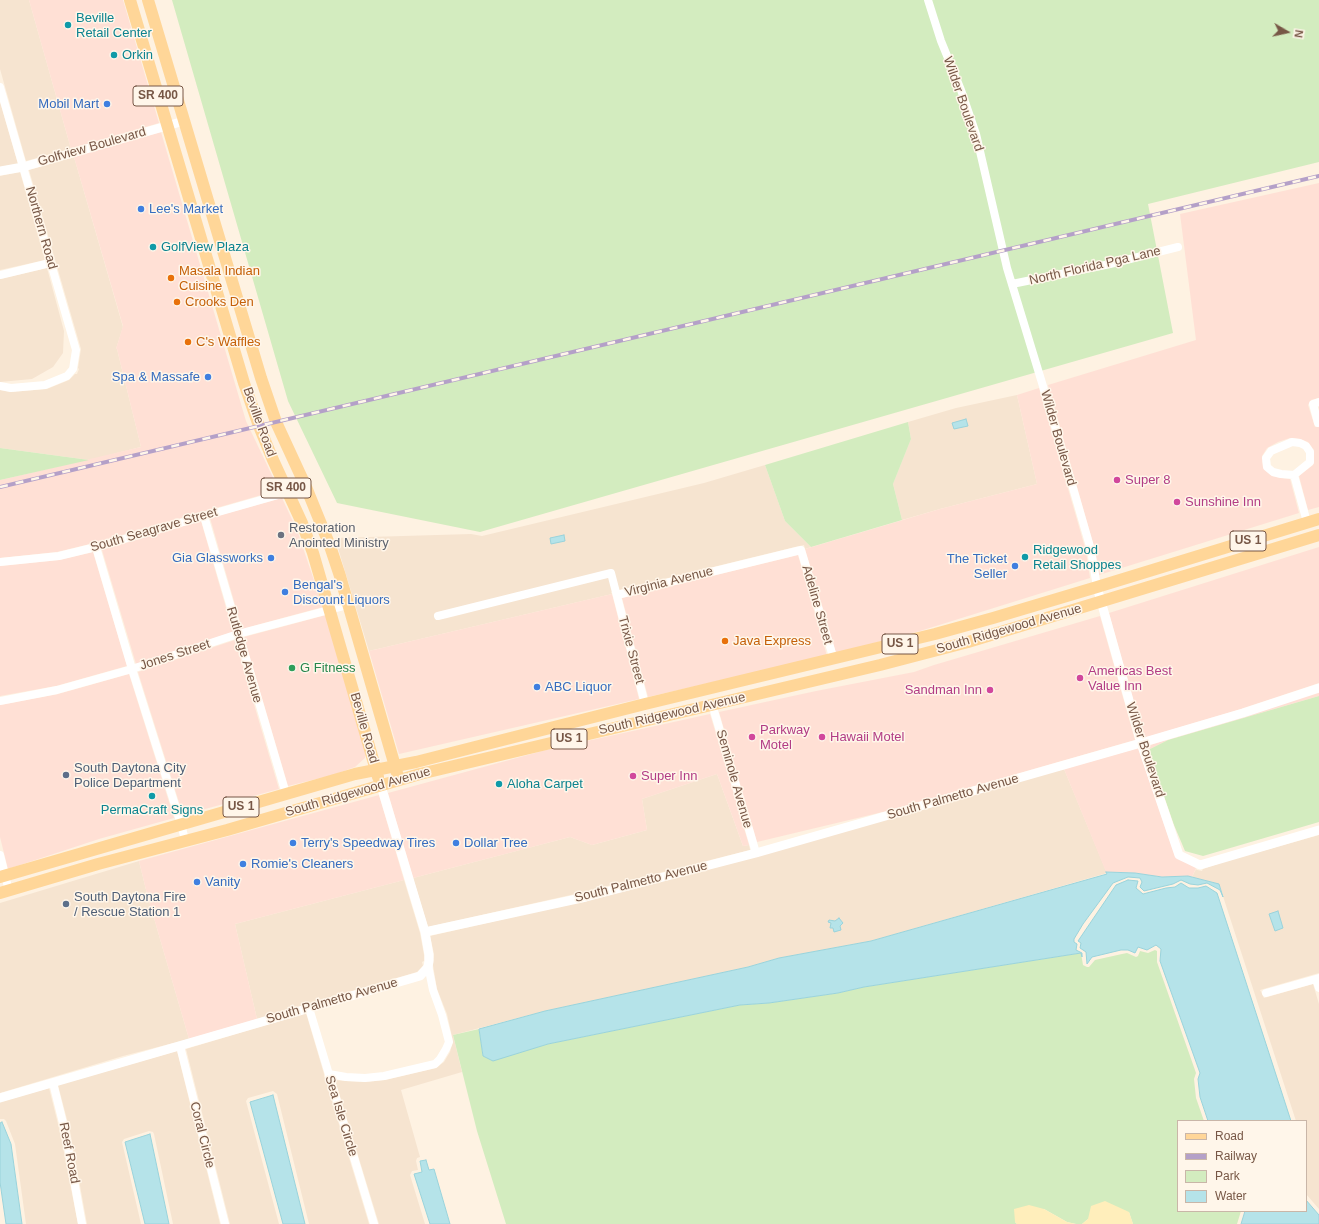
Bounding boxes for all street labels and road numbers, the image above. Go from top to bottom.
street label: Wilder Boulevard [940,55,986,153]
road number: SR 400 [133,86,183,106]
street label: Golfview Boulevard [36,124,148,170]
street label: Northern Road [22,185,60,271]
street label: North Florida Pga Lane [1028,243,1162,289]
street label: Beville Road [239,385,279,459]
street label: Wilder Boulevard [1037,388,1079,488]
road number: SR 400 [261,478,311,498]
street label: South Seagrave Street [89,504,219,556]
road number: US 1 [1230,531,1266,551]
street label: Virginia Avenue [623,563,715,601]
street label: Adeline Street [798,564,836,646]
street label: South Ridgewood Avenue [935,601,1083,657]
street label: Rutledge Avenue [223,605,265,705]
street label: Trixie Street [614,614,648,686]
road number: US 1 [882,634,918,654]
street label: Jones Street [138,636,212,674]
street label: South Ridgewood Avenue [597,690,747,738]
street label: Beville Road [346,691,382,765]
street label: Wilder Boulevard [1122,701,1168,799]
street label: Seminole Avenue [712,728,756,830]
road number: US 1 [551,729,587,749]
street label: South Ridgewood Avenue [284,764,432,820]
street label: South Palmetto Avenue [885,771,1021,823]
road number: US 1 [223,797,259,817]
street label: South Palmetto Avenue [573,858,709,906]
street label: South Palmetto Avenue [264,975,400,1027]
street label: Sea Isle Circle [321,1074,361,1158]
street label: Coral Circle [186,1100,218,1170]
street label: Reef Road [55,1121,83,1185]

